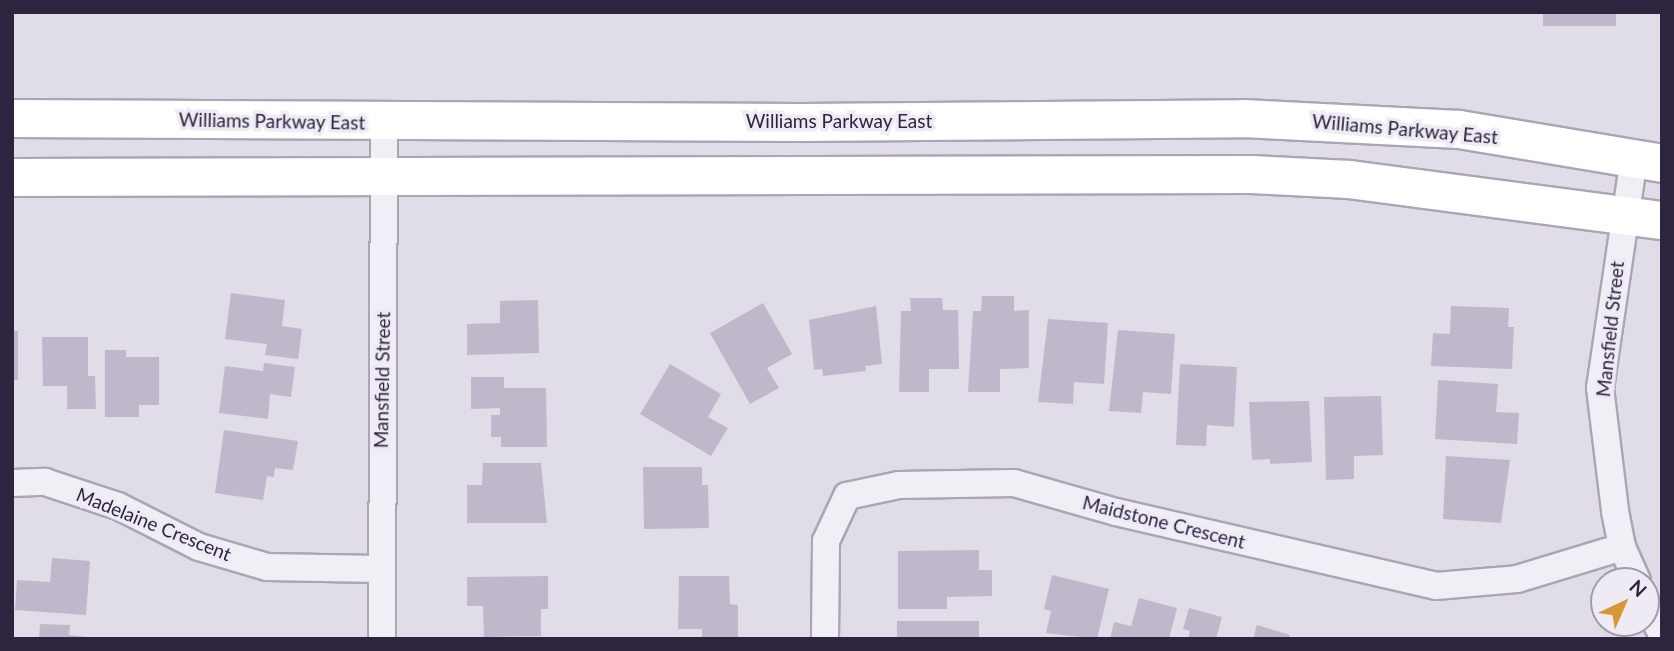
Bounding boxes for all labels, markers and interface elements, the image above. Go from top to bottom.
street label: Williams Parkway East [178,108,366,134]
street label: Williams Parkway East [1311,109,1499,149]
street label: Williams Parkway East [746,110,932,132]
street label: Mansfield Street [1592,260,1628,398]
street label: Mansfield Street [369,312,395,448]
street label: Madelaine Crescent [73,483,235,565]
street label: Maidstone Crescent [1080,491,1248,553]
north arrow [1590,567,1660,637]
text: N [1625,575,1652,601]

